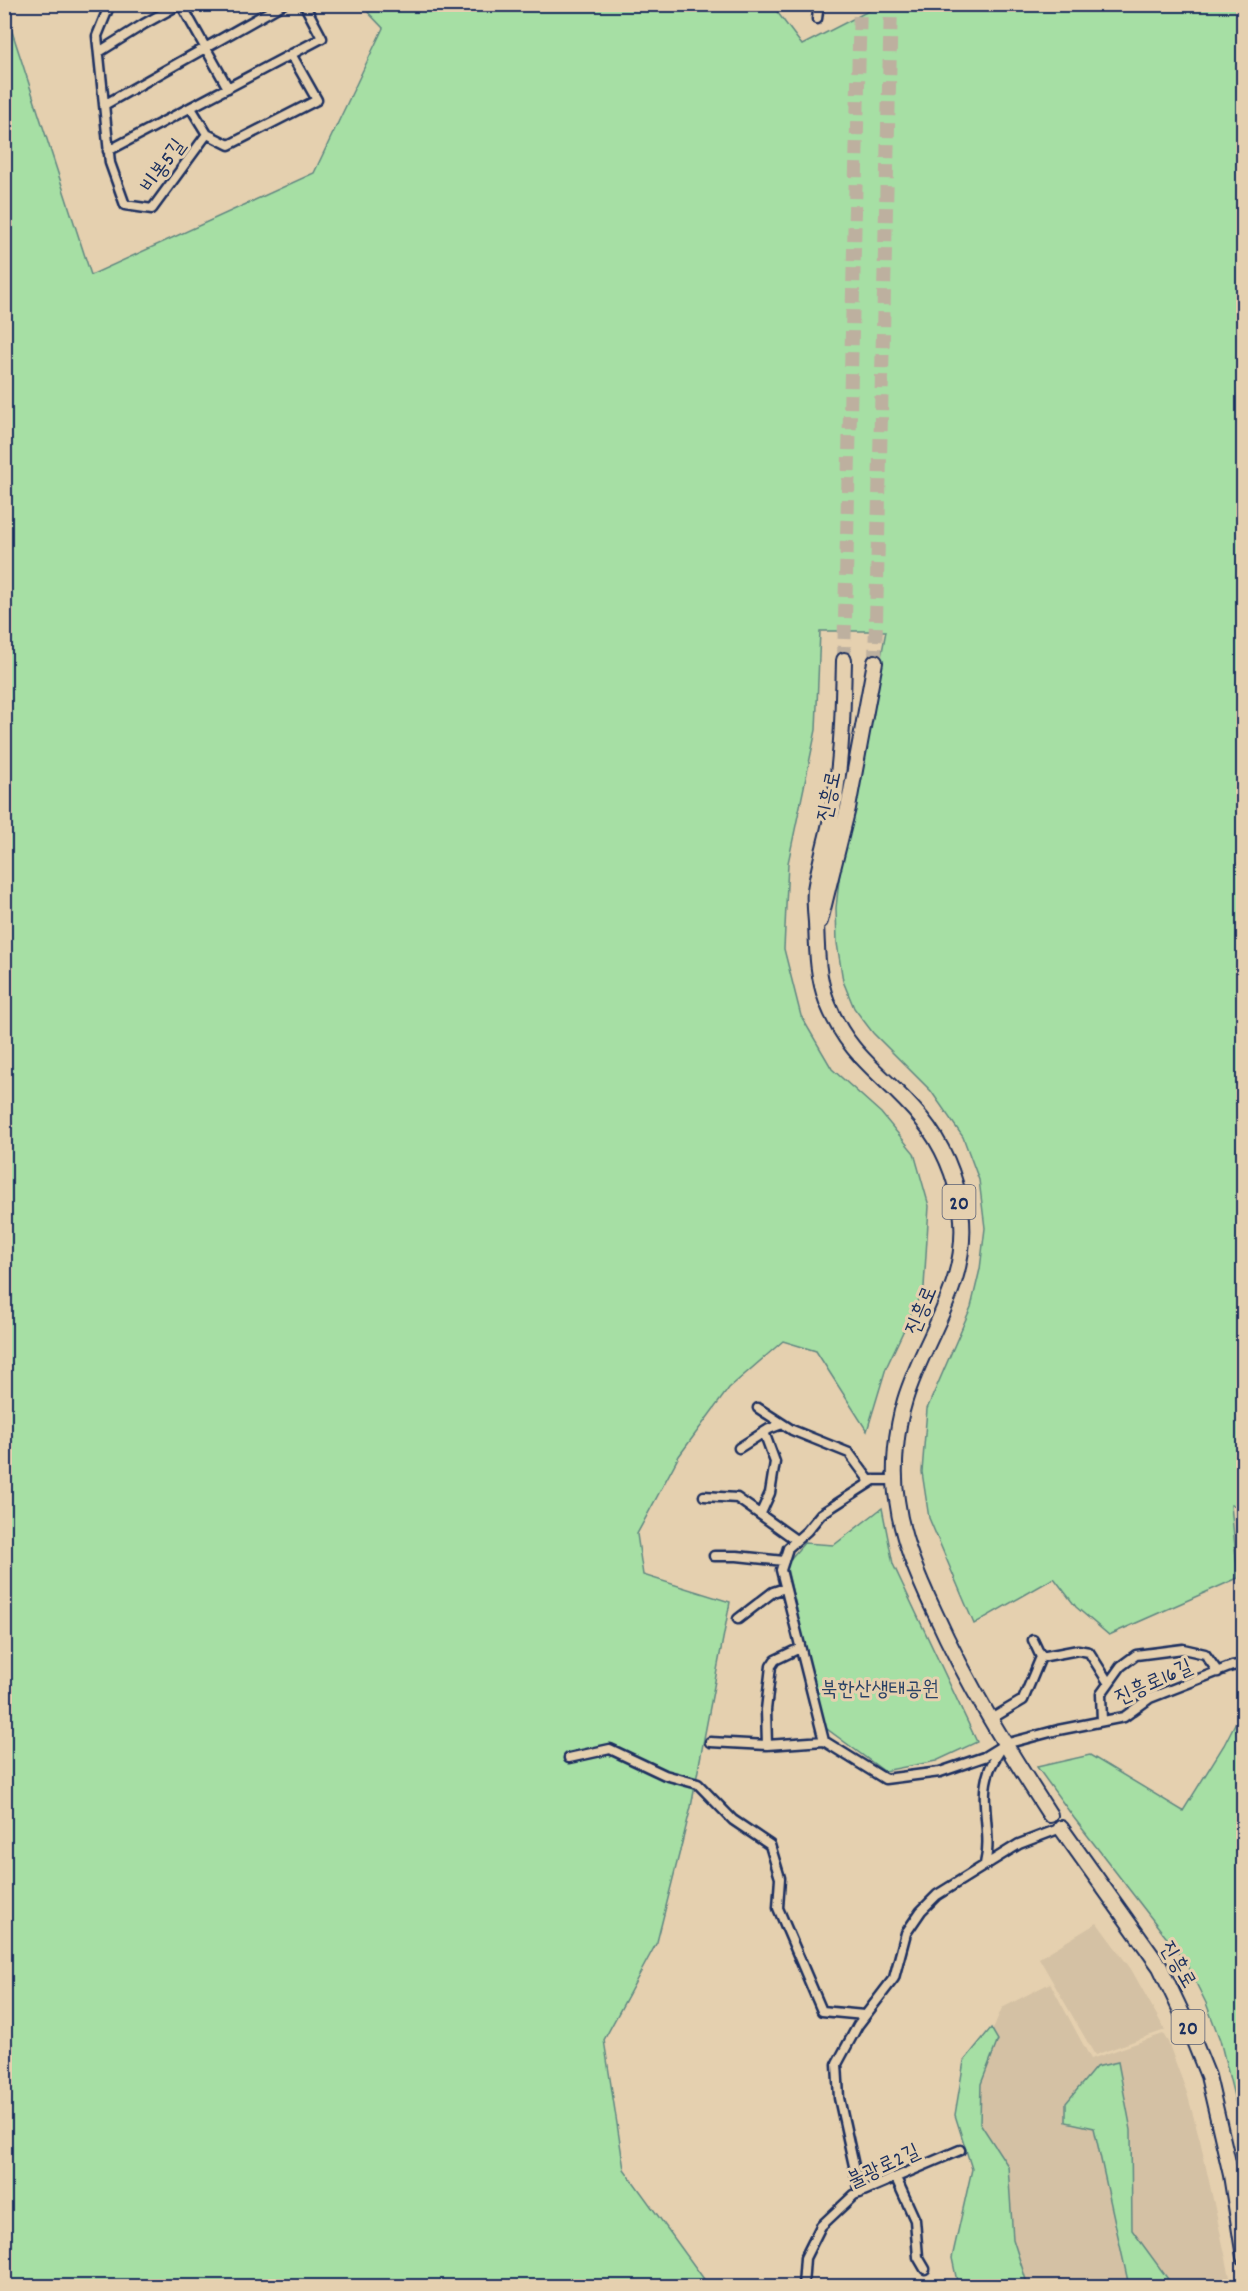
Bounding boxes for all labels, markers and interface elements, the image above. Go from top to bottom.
street label: 비봉5길 [135,133,194,200]
street label: 진흥로 [811,769,851,825]
road number: 20 [942,1185,976,1219]
street label: 진흥로 [899,1282,946,1340]
street label: 진흥로16길 [1110,1653,1198,1714]
park label: 북한산생태공원 [821,1676,939,1706]
street label: 진흥로 [1151,1936,1202,1995]
road number: 20 [1172,2010,1204,2044]
street label: 불광로2길 [843,2138,925,2198]

